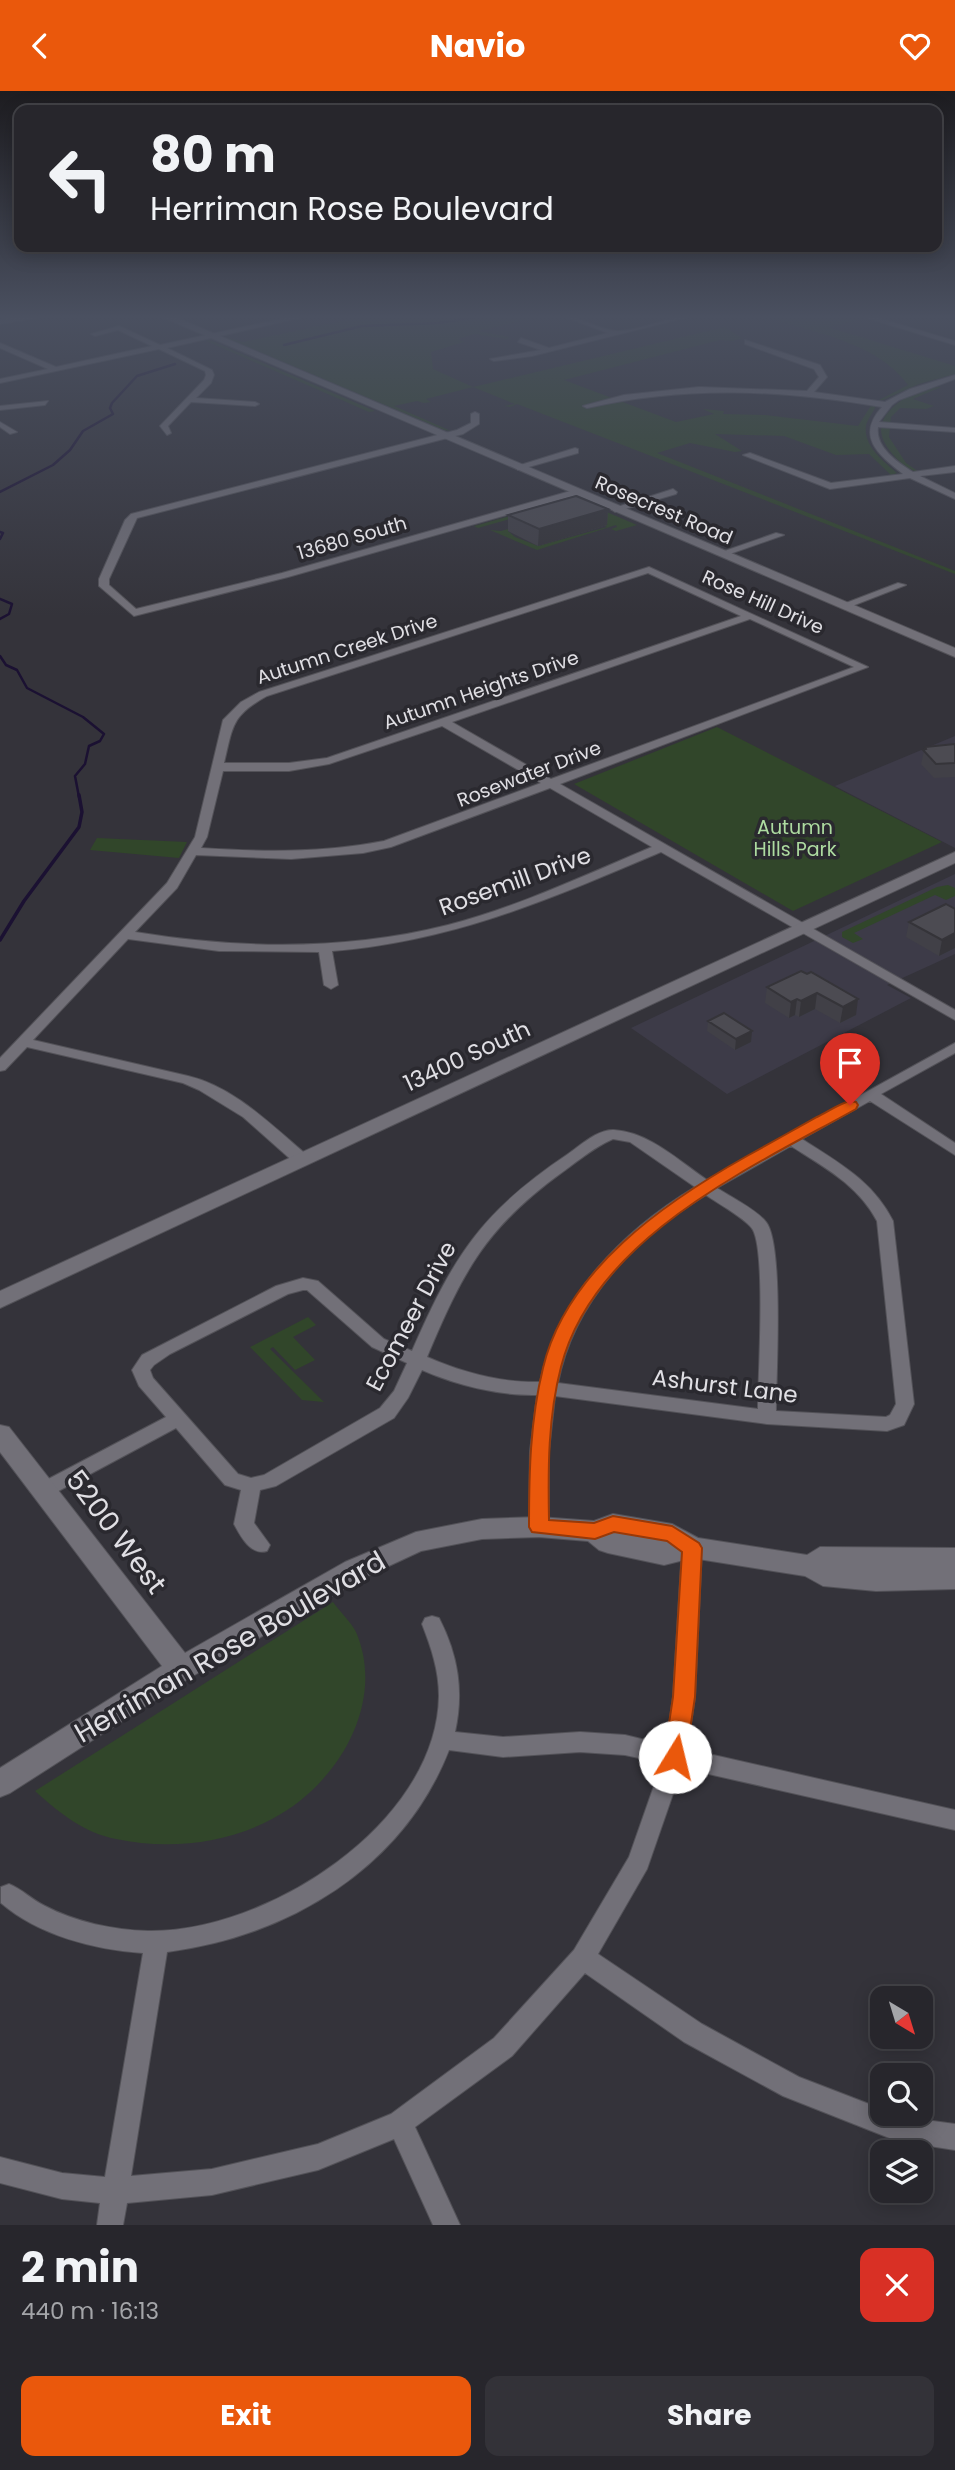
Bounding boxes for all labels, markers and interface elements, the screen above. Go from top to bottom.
text: Navio [430,23,525,68]
icon: back [21,27,59,65]
icon: heart [896,27,934,65]
text: 80 m [150,121,276,189]
icon: left [35,133,126,224]
text: Herriman Rose Boulevard [150,186,554,231]
street label: Rosecrest Road [591,469,737,551]
street label: 13680 South [294,509,410,567]
street label: Rose Hill Drive [698,563,828,641]
street label: Autumn Creek Drive [253,607,441,691]
street label: Autumn Heights Drive [380,644,582,736]
street label: Rosewater Drive [453,734,605,814]
park label: Autumn Hills Park [754,814,837,863]
street label: Rosemill Drive [435,839,595,923]
street label: 13400 South [398,1013,536,1099]
pin [820,1033,880,1105]
icon: arrive [831,1044,869,1082]
street label: Ecomeer Drive [358,1236,464,1396]
street label: Ashurst Lane [650,1361,800,1411]
street label: 5200 West [57,1462,175,1602]
street label: Herriman Rose Boulevard [67,1542,393,1752]
position arrow [638,1720,712,1794]
north arrow [870,1986,933,2049]
map controls [870,1986,933,2203]
button: search [870,2063,933,2126]
button: layers [870,2140,933,2203]
text: 2 min [21,2238,139,2297]
button: close [860,2248,934,2322]
text: 440 m · 16:13 [21,2295,159,2327]
button: Exit [21,2376,471,2456]
button: Share [485,2376,934,2456]

